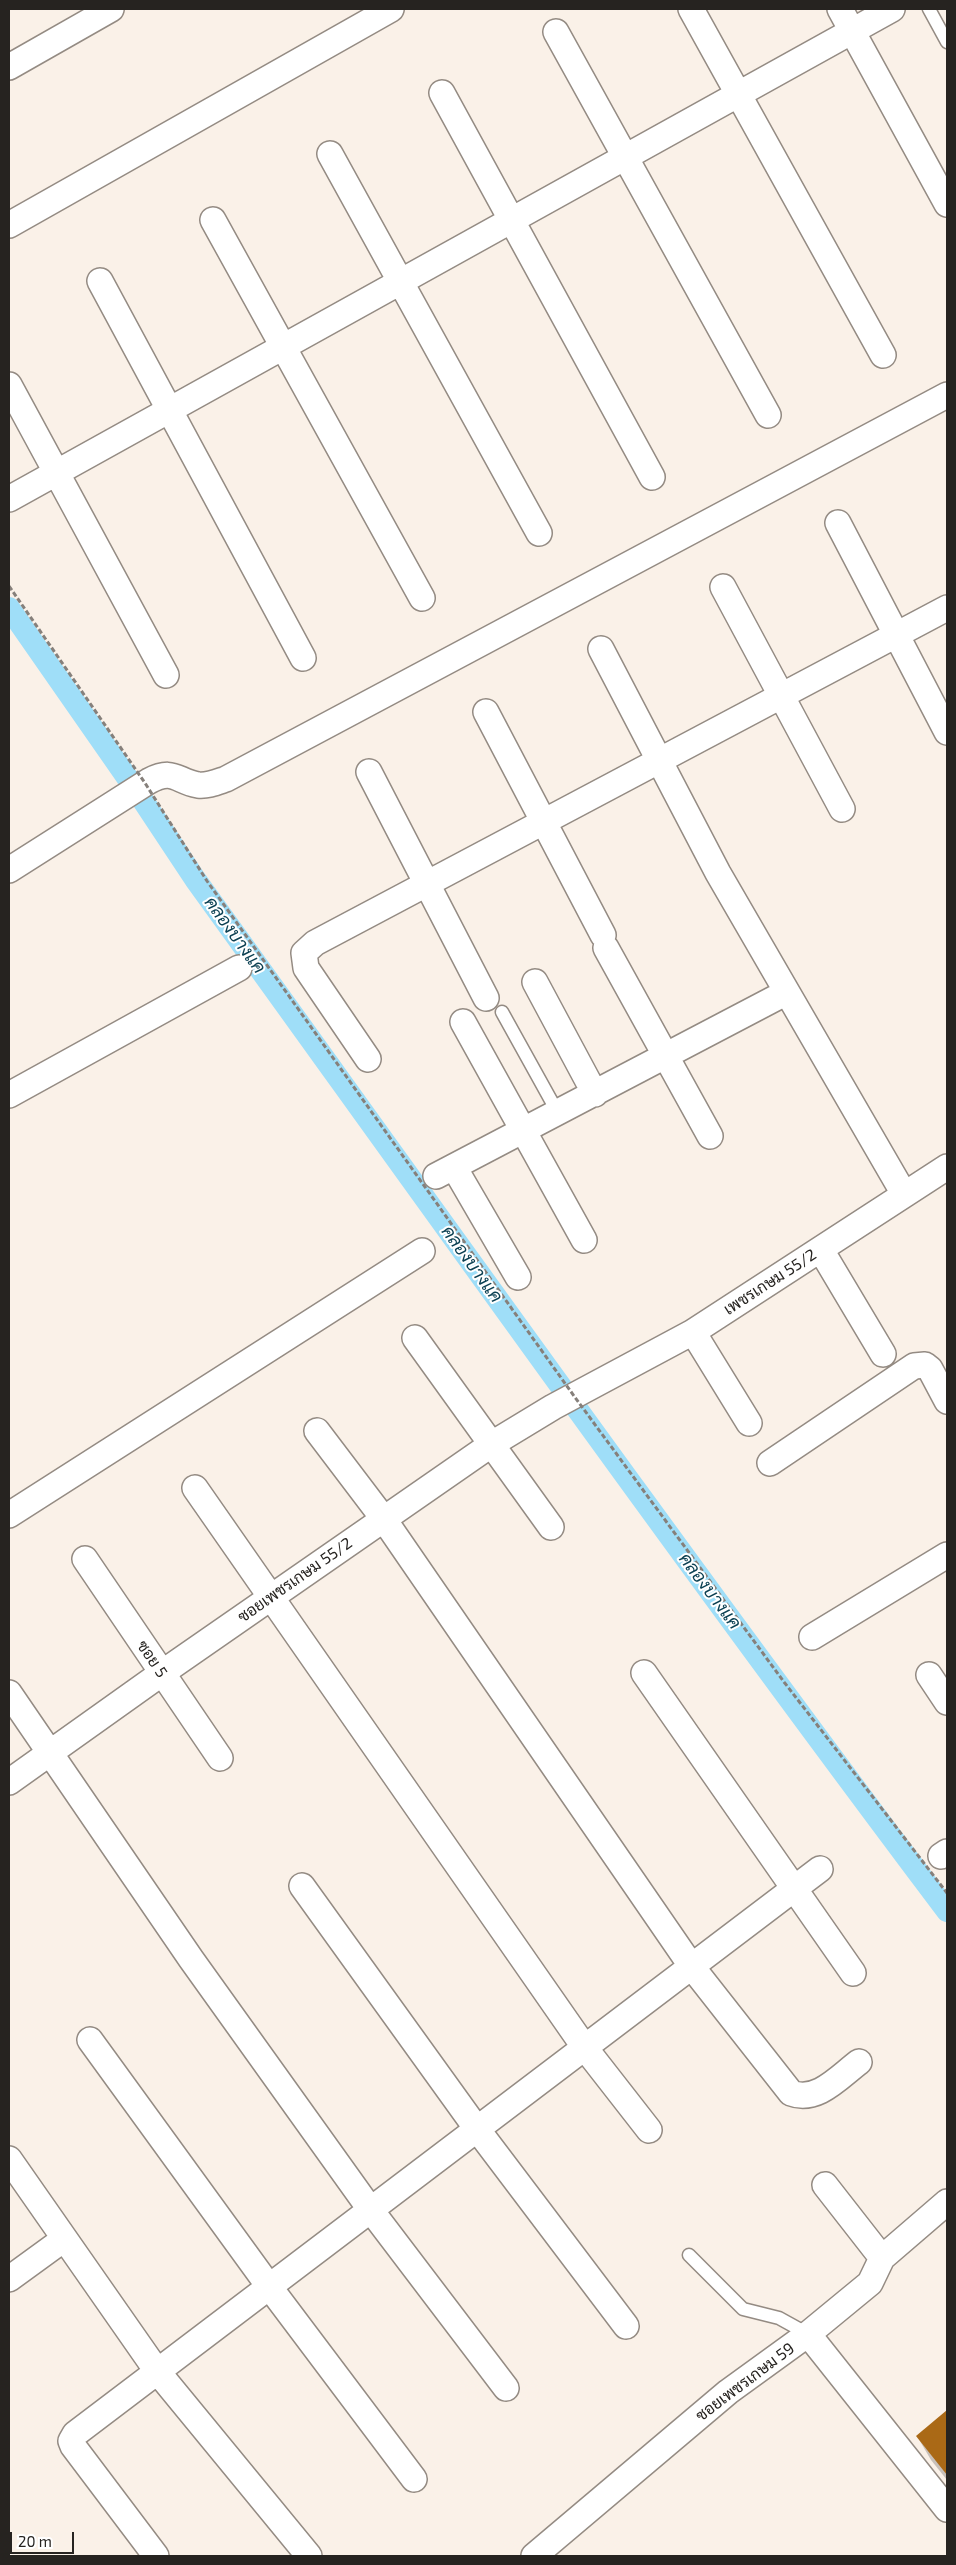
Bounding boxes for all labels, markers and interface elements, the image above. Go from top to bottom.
water label: คลองบางแค [200,892,270,978]
water label: คลองบางแค [437,1221,507,1307]
street label: เพชรเกษม 55/2 [720,1245,820,1319]
street label: ซอยเพชรเกษม 55/2 [234,1533,356,1627]
water label: คลองบางแค [674,1549,746,1633]
street label: ซอย 5 [133,1637,171,1681]
street label: ซอยเพชรเกษม 59 [692,2339,798,2425]
scale bar [12,2522,76,2554]
text: 20 m [18,2532,52,2550]

